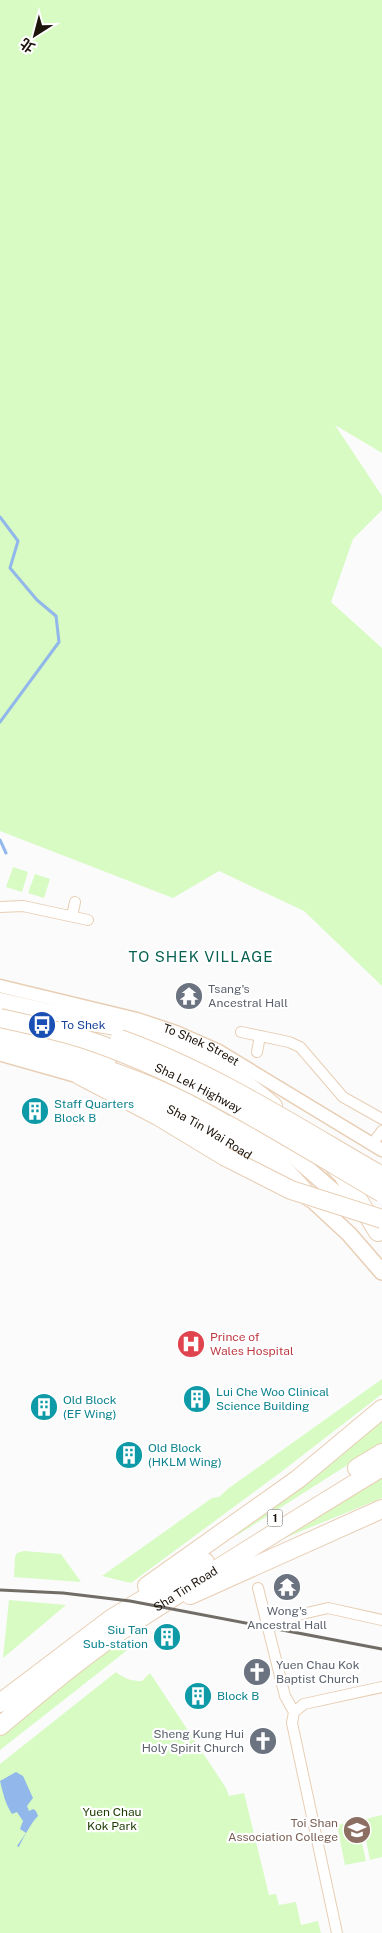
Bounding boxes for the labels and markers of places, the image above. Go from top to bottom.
temple icon: Tsang's Ancestral Hall [174,981,204,1011]
place label: Tsang's Ancestral Hall [208,982,288,1010]
bus stop icon: To Shek [27,1010,57,1040]
place label: To Shek [61,1018,106,1032]
building icon: Staff Quarters Block B [20,1096,50,1126]
place label: Staff Quarters Block B [54,1097,134,1125]
hospital icon: Prince of Wales Hospital [176,1329,206,1359]
place label: Prince of Wales Hospital [210,1330,294,1358]
building icon: Lui Che Woo Clinical Science Building [182,1384,212,1414]
place label: Lui Che Woo Clinical Science Building [216,1385,330,1413]
building icon: Old Block (EF Wing) [29,1392,59,1422]
place label: Old Block (EF Wing) [63,1393,117,1421]
building icon: Old Block (HKLM Wing) [114,1440,144,1470]
place label: Old Block (HKLM Wing) [148,1441,222,1469]
temple icon: Wong's Ancestral Hall [272,1572,302,1602]
place label: Wong's Ancestral Hall [247,1604,327,1632]
building icon: Siu Tan Sub-station [152,1622,182,1652]
place label: Siu Tan Sub-station [83,1623,148,1651]
church icon: Yuen Chau Kok Baptist Church [242,1657,272,1687]
place label: Yuen Chau Kok Baptist Church [276,1658,360,1686]
building icon: Block B [183,1681,213,1711]
place label: Block B [217,1689,259,1703]
church icon: Sheng Kung Hui Holy Spirit Church [248,1726,278,1756]
place label: Sheng Kung Hui Holy Spirit Church [142,1727,244,1755]
school or university icon: Toi Shan Association College [342,1815,372,1845]
place label: Toi Shan Association College [228,1816,338,1844]

